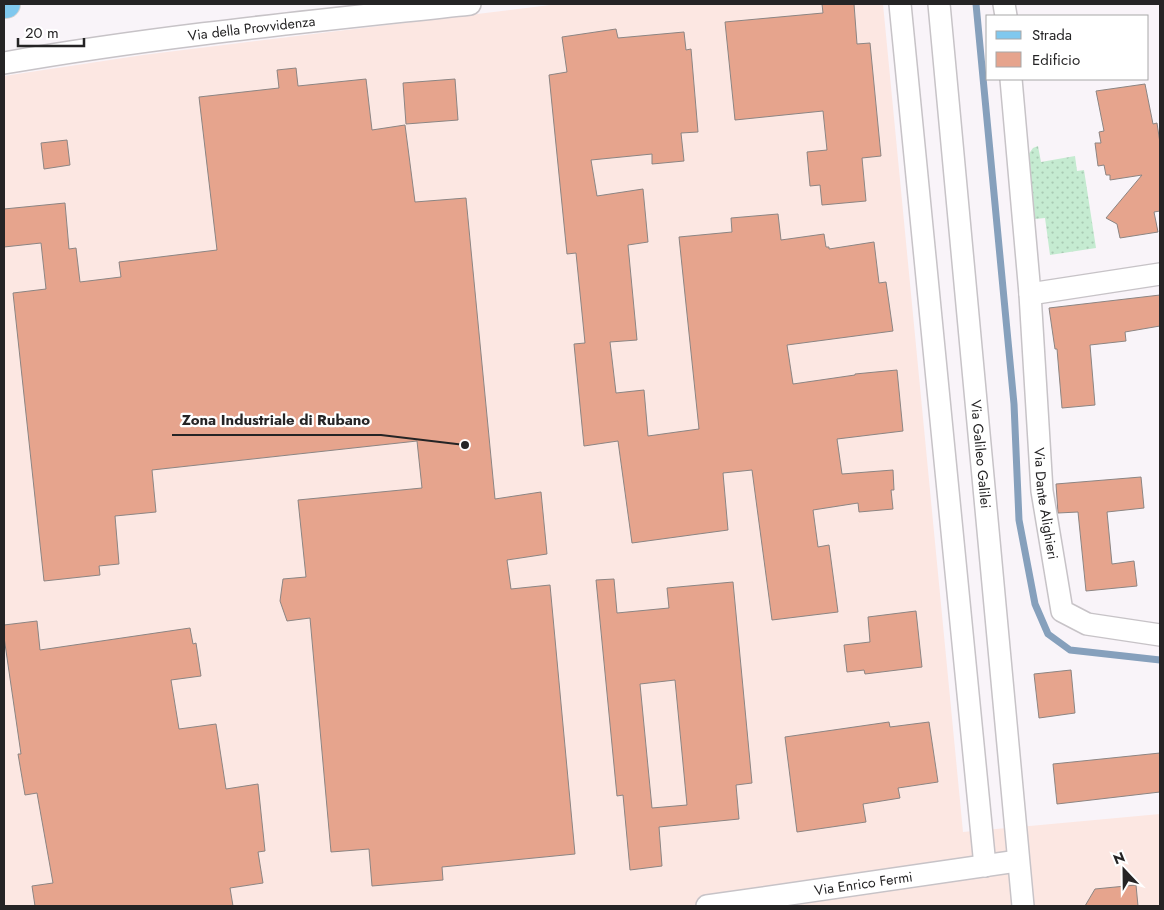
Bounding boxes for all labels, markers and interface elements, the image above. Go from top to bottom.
street label: Via della Provvidenza [187,11,316,46]
scale bar [18,15,84,47]
legend [986,15,1149,80]
text: 20 m [25,22,59,44]
text: Strada [1032,24,1072,46]
text: Edificio [1032,49,1080,71]
street label: Via Galileo Galilei [966,399,996,509]
callout: Zona Industriale di Rubano [172,405,381,435]
text: Zona Industriale di Rubano [182,409,370,431]
street label: Via Dante Alighieri [1029,447,1063,561]
north arrow [1099,845,1149,895]
text: N [1110,847,1128,869]
street label: Via Enrico Fermi [813,866,914,900]

